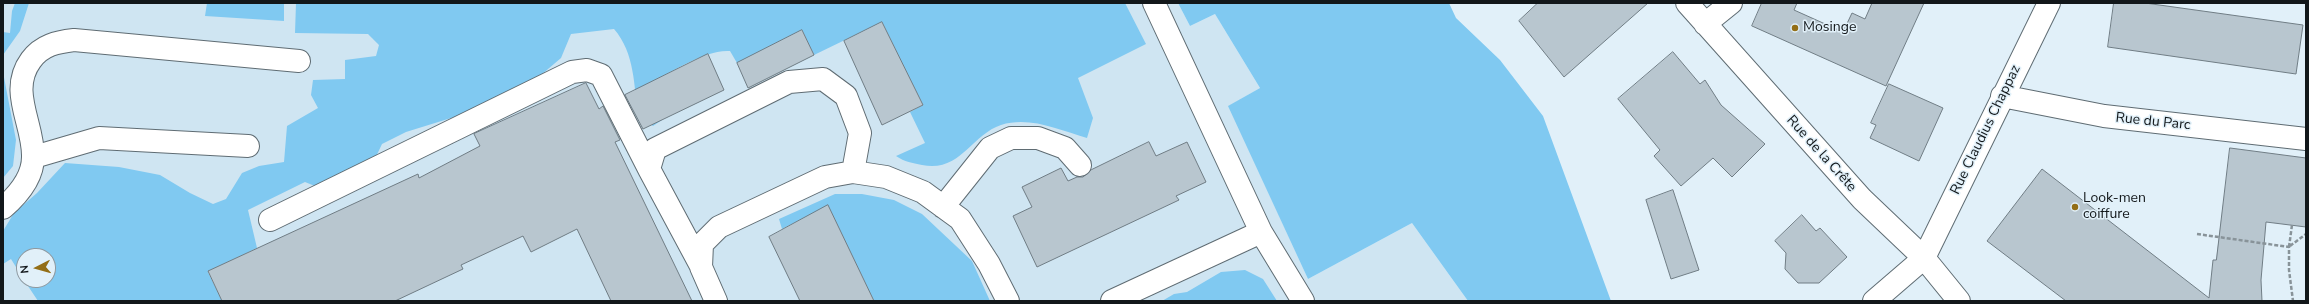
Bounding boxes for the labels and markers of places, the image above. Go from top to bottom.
place label: Mosinge [1803,20,1856,36]
marker: Mosinge [1790,23,1800,33]
place label: Look-men coiffure [2083,191,2146,224]
marker: Look-men coiffure [2070,202,2080,212]

